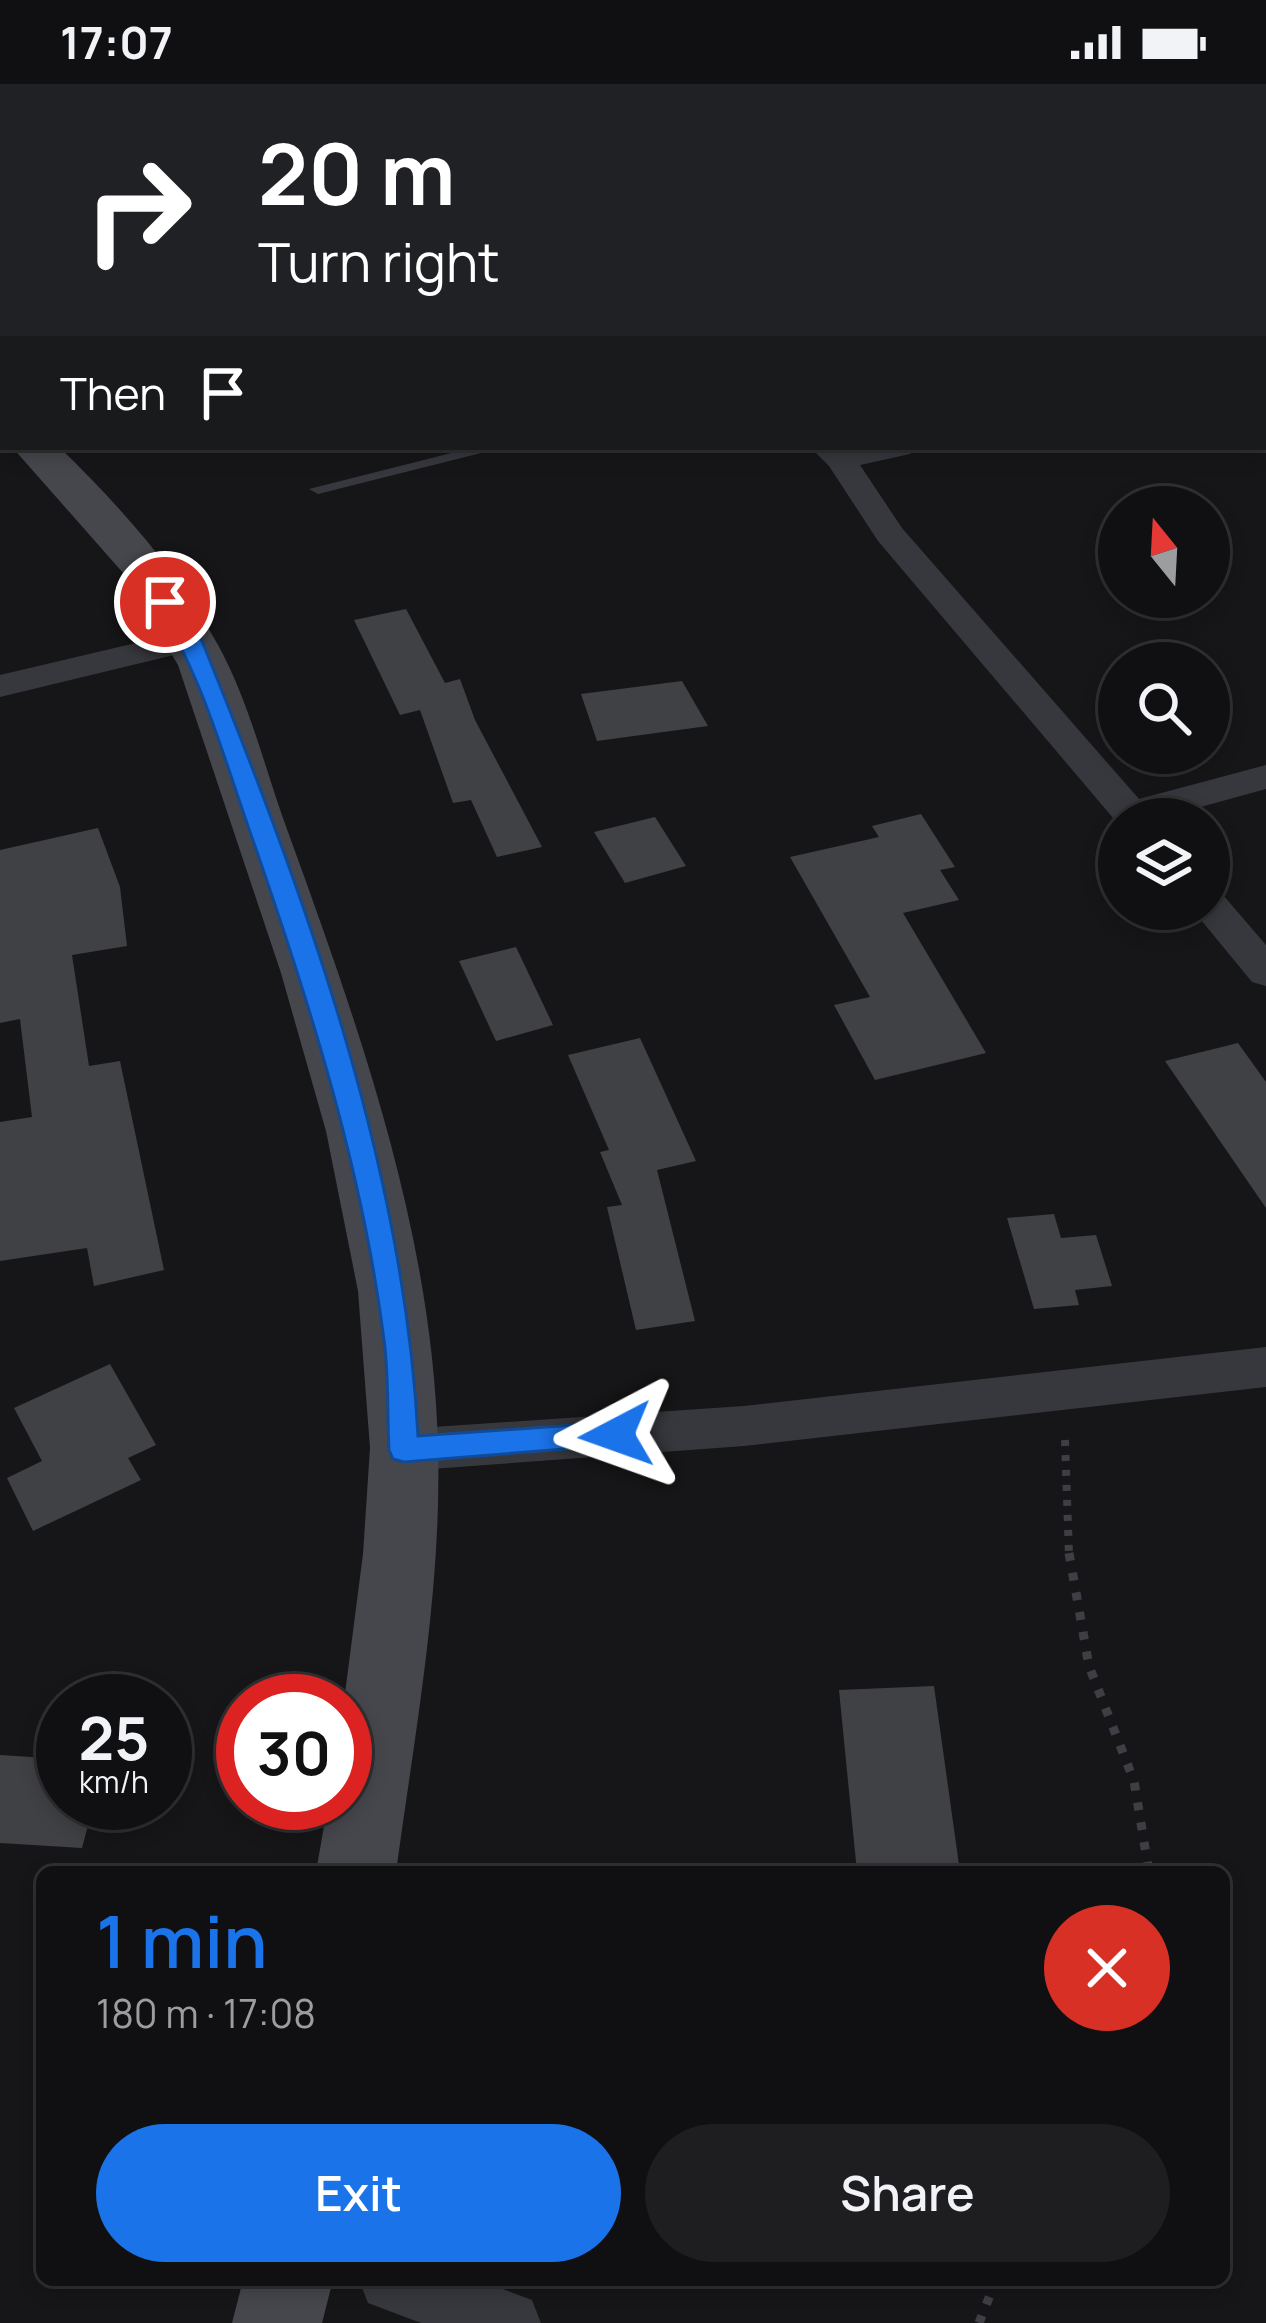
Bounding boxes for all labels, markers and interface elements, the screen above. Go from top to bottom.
text: 17:07 [60,11,173,73]
text: 20 m [258,115,456,230]
icon: right [60,132,216,288]
text: Turn right [258,224,500,298]
icon: arrive [190,360,256,426]
text: Then [60,362,166,424]
north arrow [1098,486,1230,618]
map controls [1098,486,1230,930]
pin [114,551,216,653]
icon: arrive [132,569,198,635]
button: search [1098,642,1230,774]
button: layers [1098,798,1230,930]
position arrow [553,1372,679,1498]
speed limit sign: 30 [216,1674,372,1830]
text: 25 [79,1696,149,1778]
text: km/h [79,1761,149,1802]
text: 1 min [96,1891,268,1990]
button: close [1044,1905,1170,2031]
text: 180 m · 17:08 [96,1986,316,2040]
button: Exit [96,2124,621,2262]
button: Share [645,2124,1170,2262]

